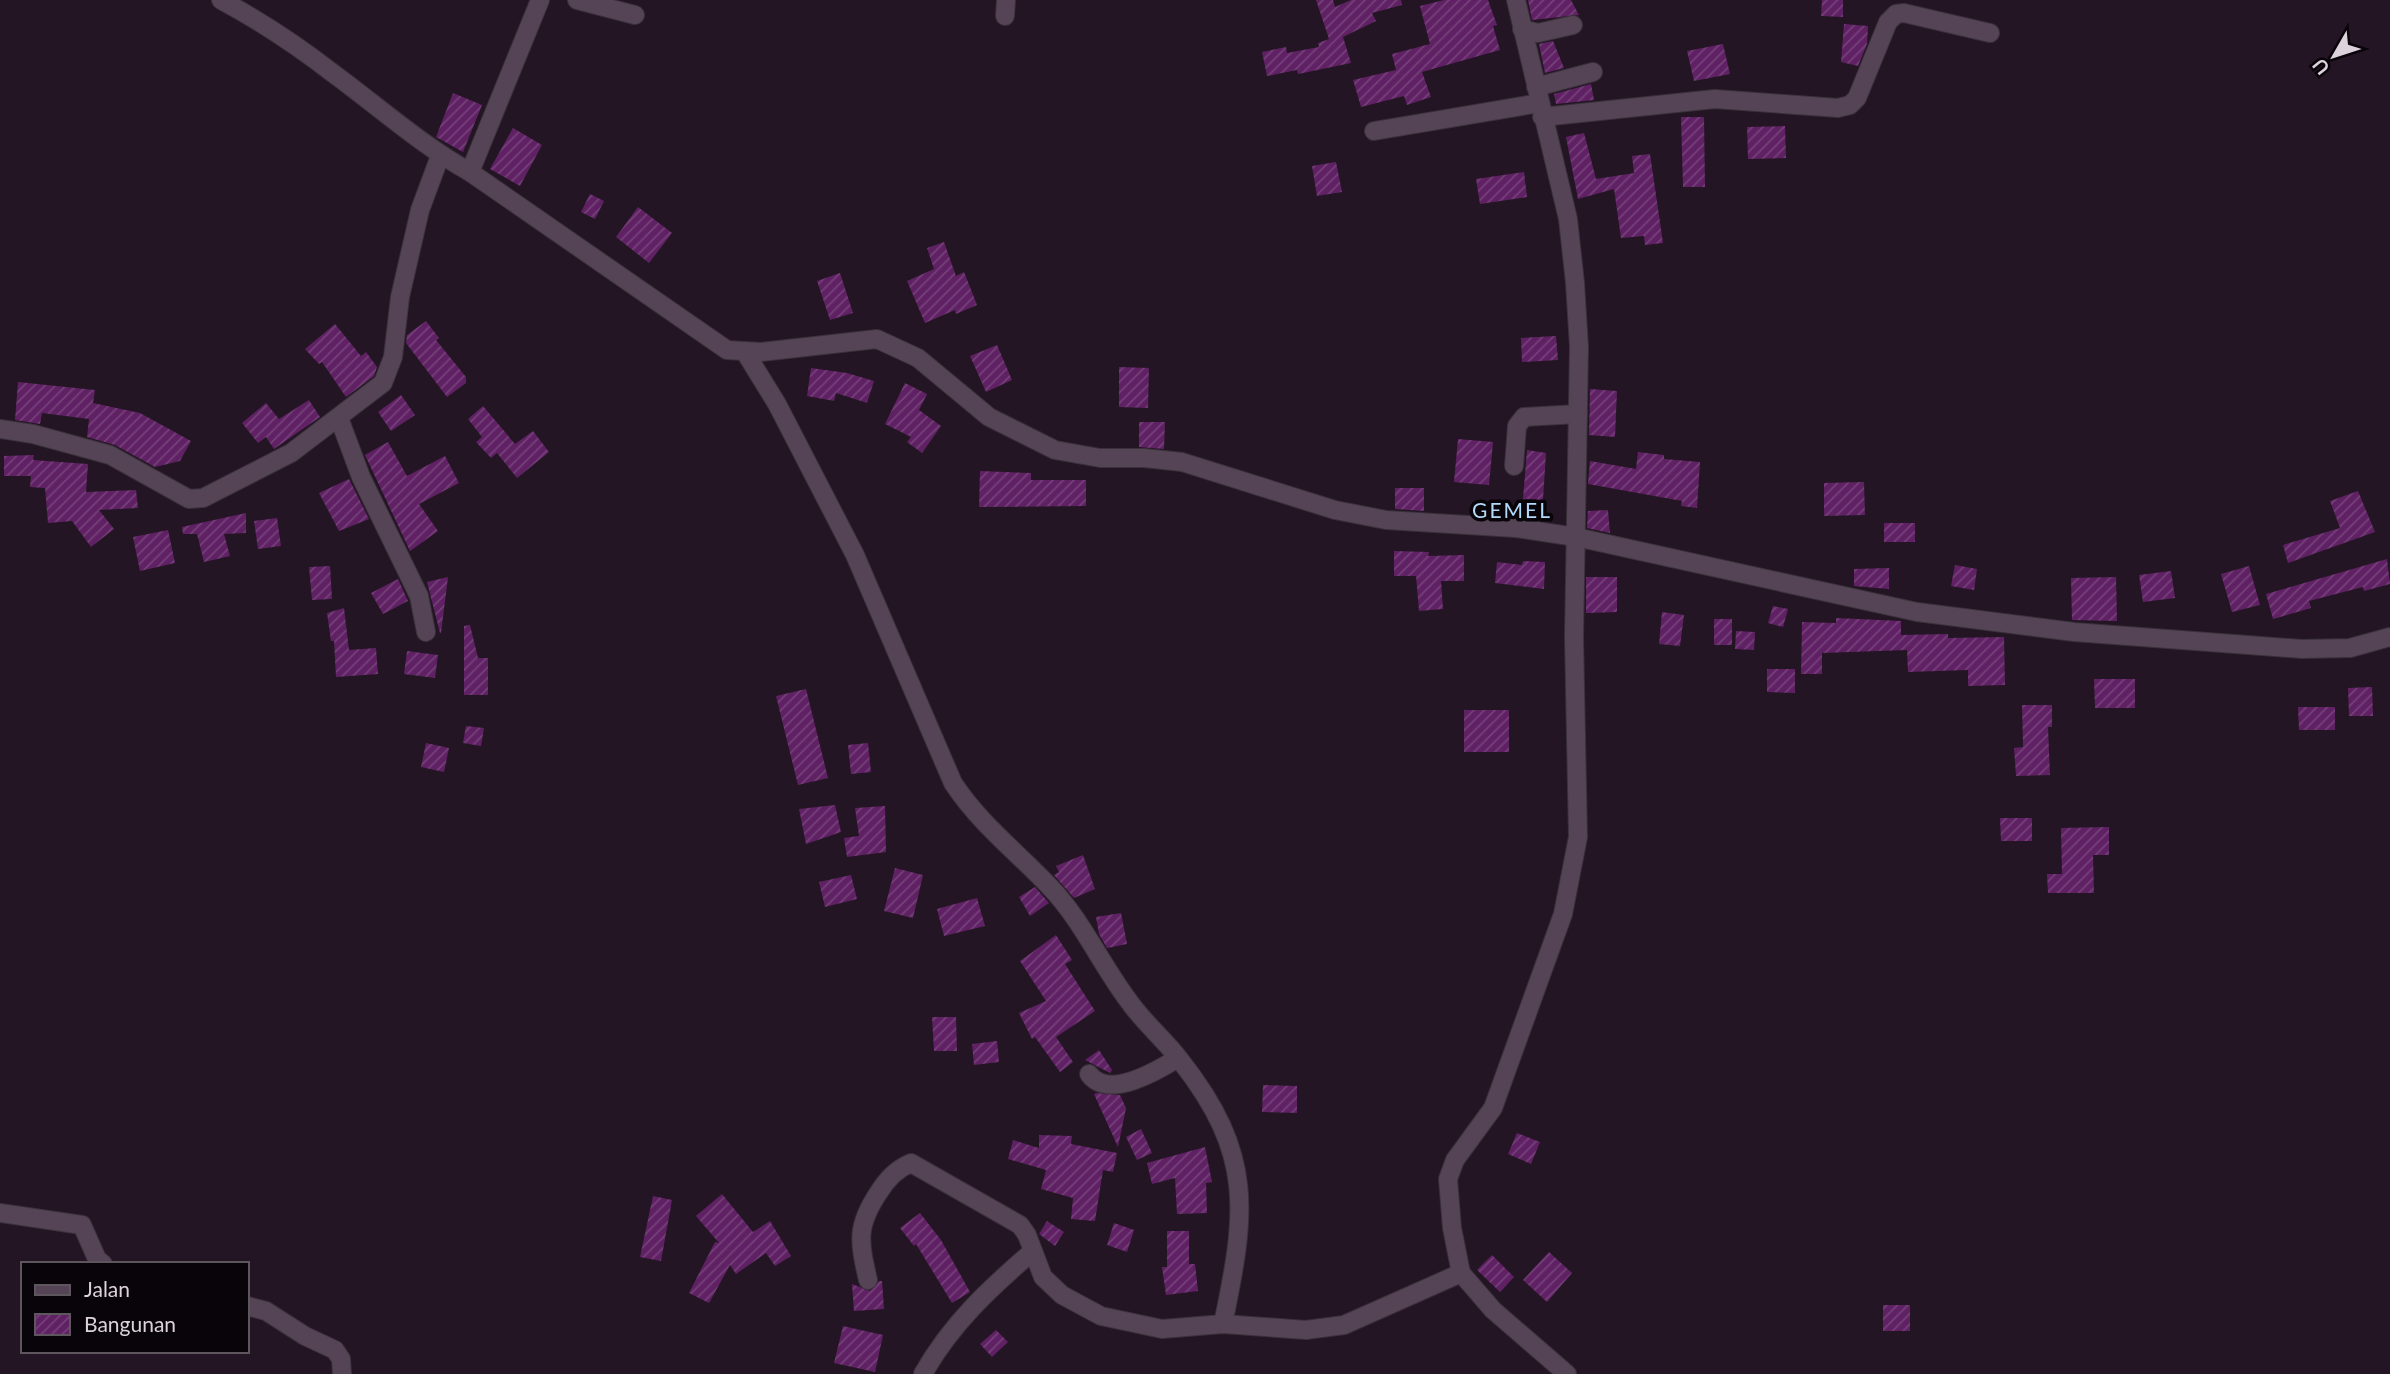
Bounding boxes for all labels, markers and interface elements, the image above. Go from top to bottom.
north arrow [2299,21,2369,91]
text: U [2307,54,2334,80]
district label: GEMEL [1472,497,1552,522]
legend [21,1262,248,1353]
text: Jalan [84,1276,130,1301]
text: Bangunan [84,1311,176,1336]

